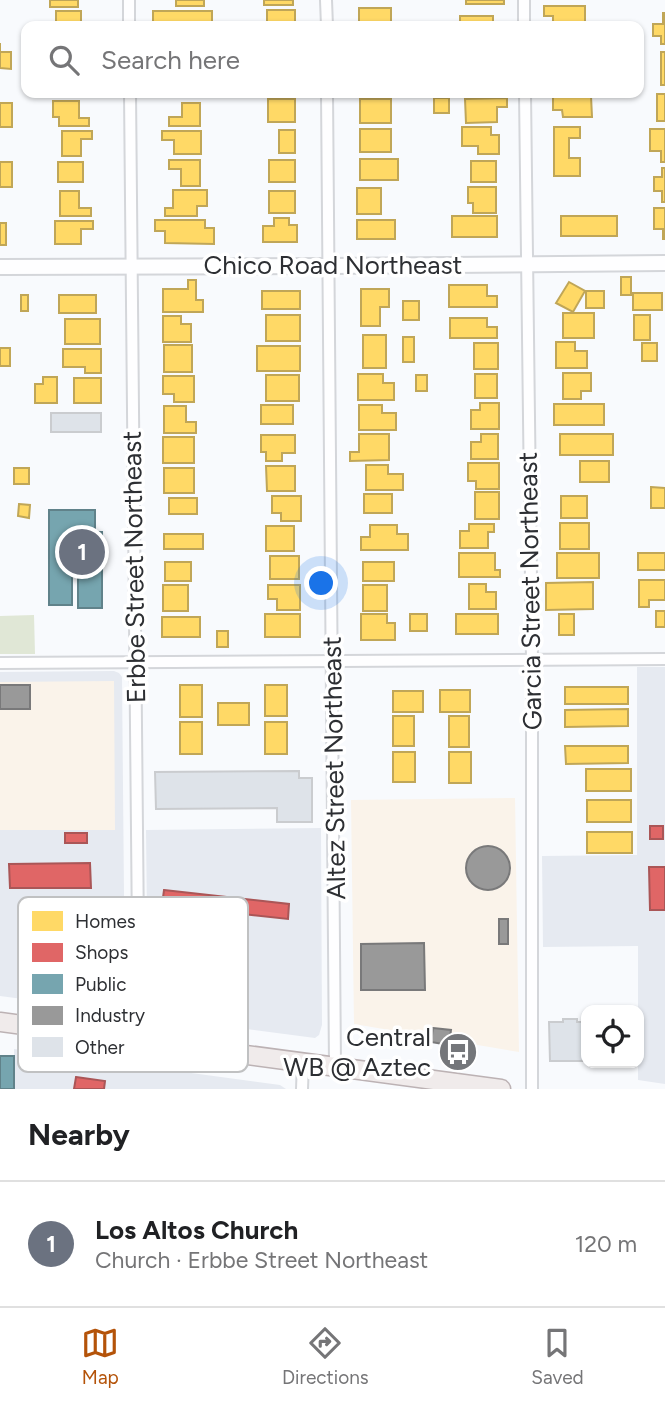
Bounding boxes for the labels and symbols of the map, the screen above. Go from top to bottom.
street label: Chico Road Northeast [204,249,463,281]
street label: Erbbe Street Northeast [116,430,152,703]
street label: Garcia Street Northeast [512,451,548,731]
pin: 1 [59,526,105,578]
your location [304,566,338,600]
street label: Altez Street Northeast [316,636,352,900]
legend [18,897,248,1072]
text: Homes [75,910,136,933]
text: Shops [75,941,129,964]
text: Public [75,973,127,996]
text: Industry [75,1004,145,1027]
place label: Central WB @ Aztec [283,1021,431,1083]
bus stop icon: Central WB @ Aztec [437,1031,479,1073]
text: Other [75,1036,125,1059]

